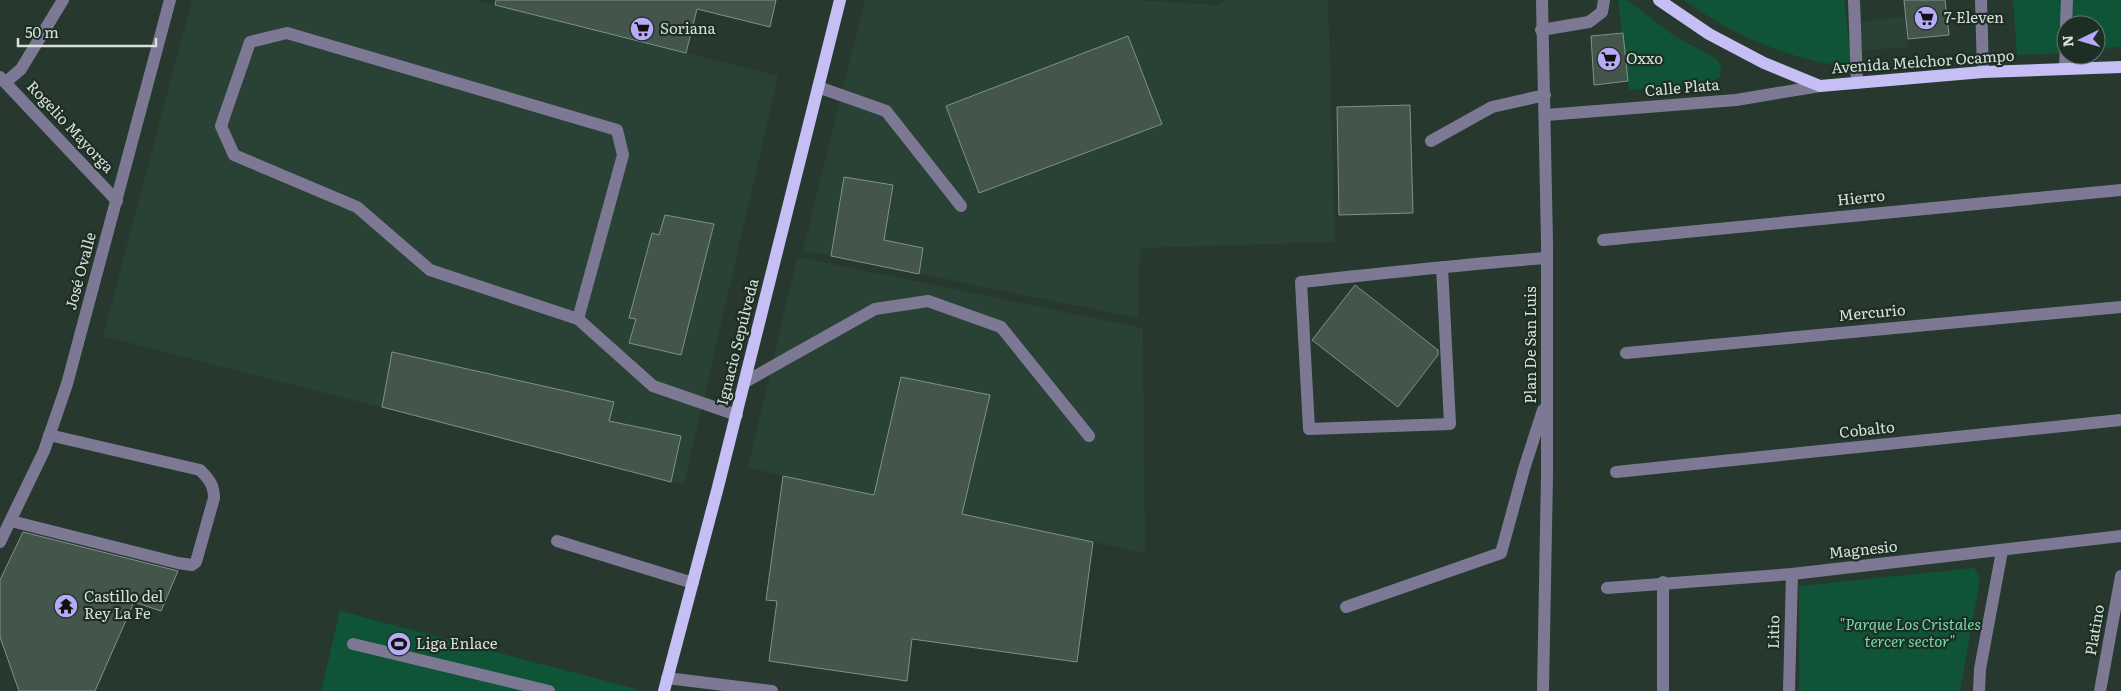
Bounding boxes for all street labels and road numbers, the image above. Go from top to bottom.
street label: Avenida Melchor Ocampo [1831,43,2015,78]
street label: Calle Plata [1644,72,1721,101]
street label: Rogelio Mayorga [22,75,121,178]
street label: Hierro [1836,183,1886,210]
street label: José Ovalle [58,229,101,312]
street label: Ignacio Sepúlveda [710,275,764,408]
street label: Plan De San Luis [1518,286,1541,404]
street label: Mercurio [1837,297,1907,326]
street label: Cobalto [1838,414,1896,443]
street label: Magnesio [1827,533,1899,564]
street label: Platino [2078,602,2109,657]
street label: Litio [1761,615,1784,649]

